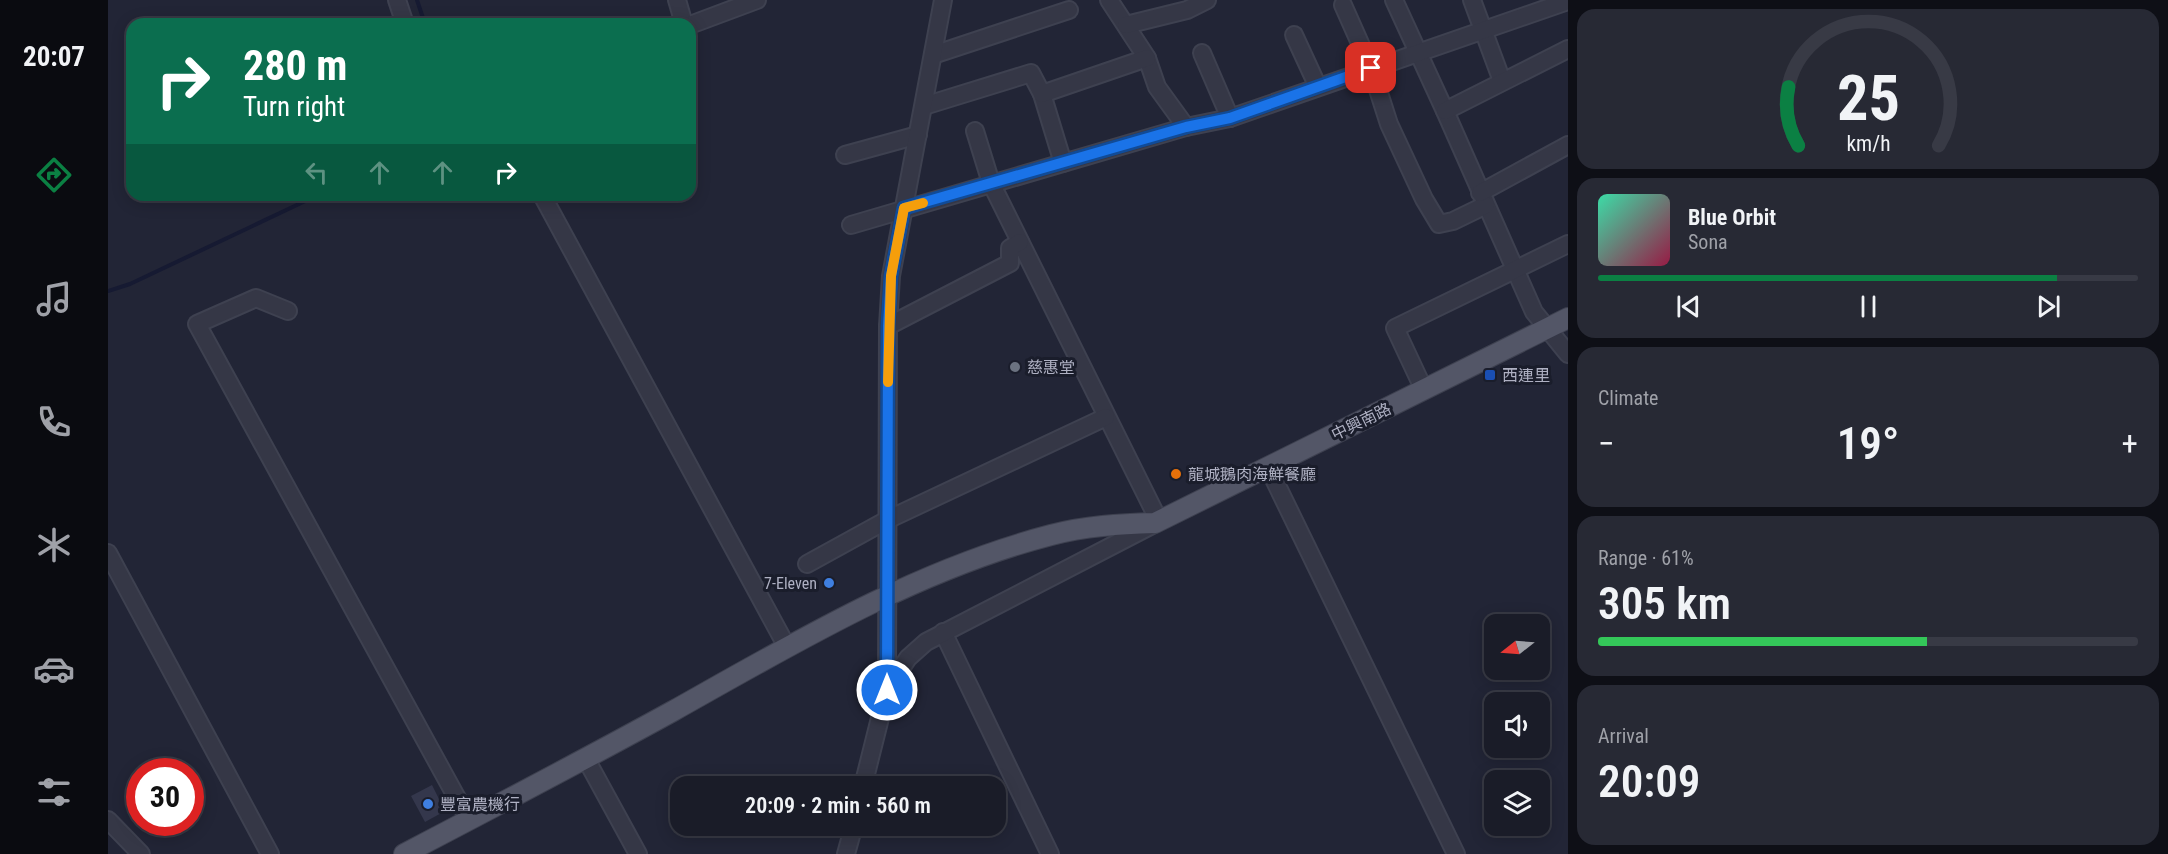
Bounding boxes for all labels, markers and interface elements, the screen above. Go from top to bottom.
text: 20:07 [23,41,85,73]
text: 280 m [243,41,348,90]
icon: right [144,42,222,120]
pin [1345,42,1396,93]
icon: arrive [1354,51,1387,84]
text: 25 [1836,62,1900,135]
text: Turn right [243,91,345,123]
text: km/h [1846,131,1890,156]
icon: directions [33,154,75,196]
icon: left [300,156,333,189]
icon: ahead [363,156,396,189]
icon: ahead [426,156,459,189]
icon: right [489,156,522,189]
text: Blue Orbit [1688,205,1776,230]
text: Sona [1688,230,1728,254]
icon: music [33,278,75,320]
icon: previous [1672,290,1705,323]
icon: pause [1852,290,1885,323]
icon: next [2032,290,2065,323]
place label: 慈惠堂 [1027,358,1075,377]
marker: 慈惠堂 [1008,360,1022,374]
place label: 西連里 [1502,366,1550,385]
marker: 西連里 [1483,368,1497,382]
text: Climate [1598,386,1658,410]
street label: 中興南路 [1328,399,1394,444]
icon: phone [33,401,75,443]
text: 19° [1837,417,1899,470]
text: − [1598,424,1615,463]
text: + [2122,424,2138,463]
place label: 龍城鵝肉海鮮餐廳 [1188,465,1316,484]
marker: 龍城鵝肉海鮮餐廳 [1169,467,1183,481]
icon: climate [33,524,75,566]
text: Range · 61% [1598,546,1694,570]
place label: 7-Eleven [764,574,817,593]
marker: 7-Eleven [822,576,836,590]
text: 305 km [1598,577,1731,630]
north arrow [1484,614,1550,680]
map controls [1484,614,1550,836]
icon: car [33,648,75,690]
position arrow [855,658,919,722]
button: sound [1484,692,1550,758]
text: Arrival [1598,724,1649,748]
text: 20:09 [1598,755,1700,808]
speed limit sign: 30 [126,758,204,836]
button: layers [1484,770,1550,836]
icon: filters [33,771,75,813]
text: 20:09 · 2 min · 560 m [745,793,931,818]
place label: 豐富農機行 [440,795,520,814]
marker: 豐富農機行 [421,797,435,811]

